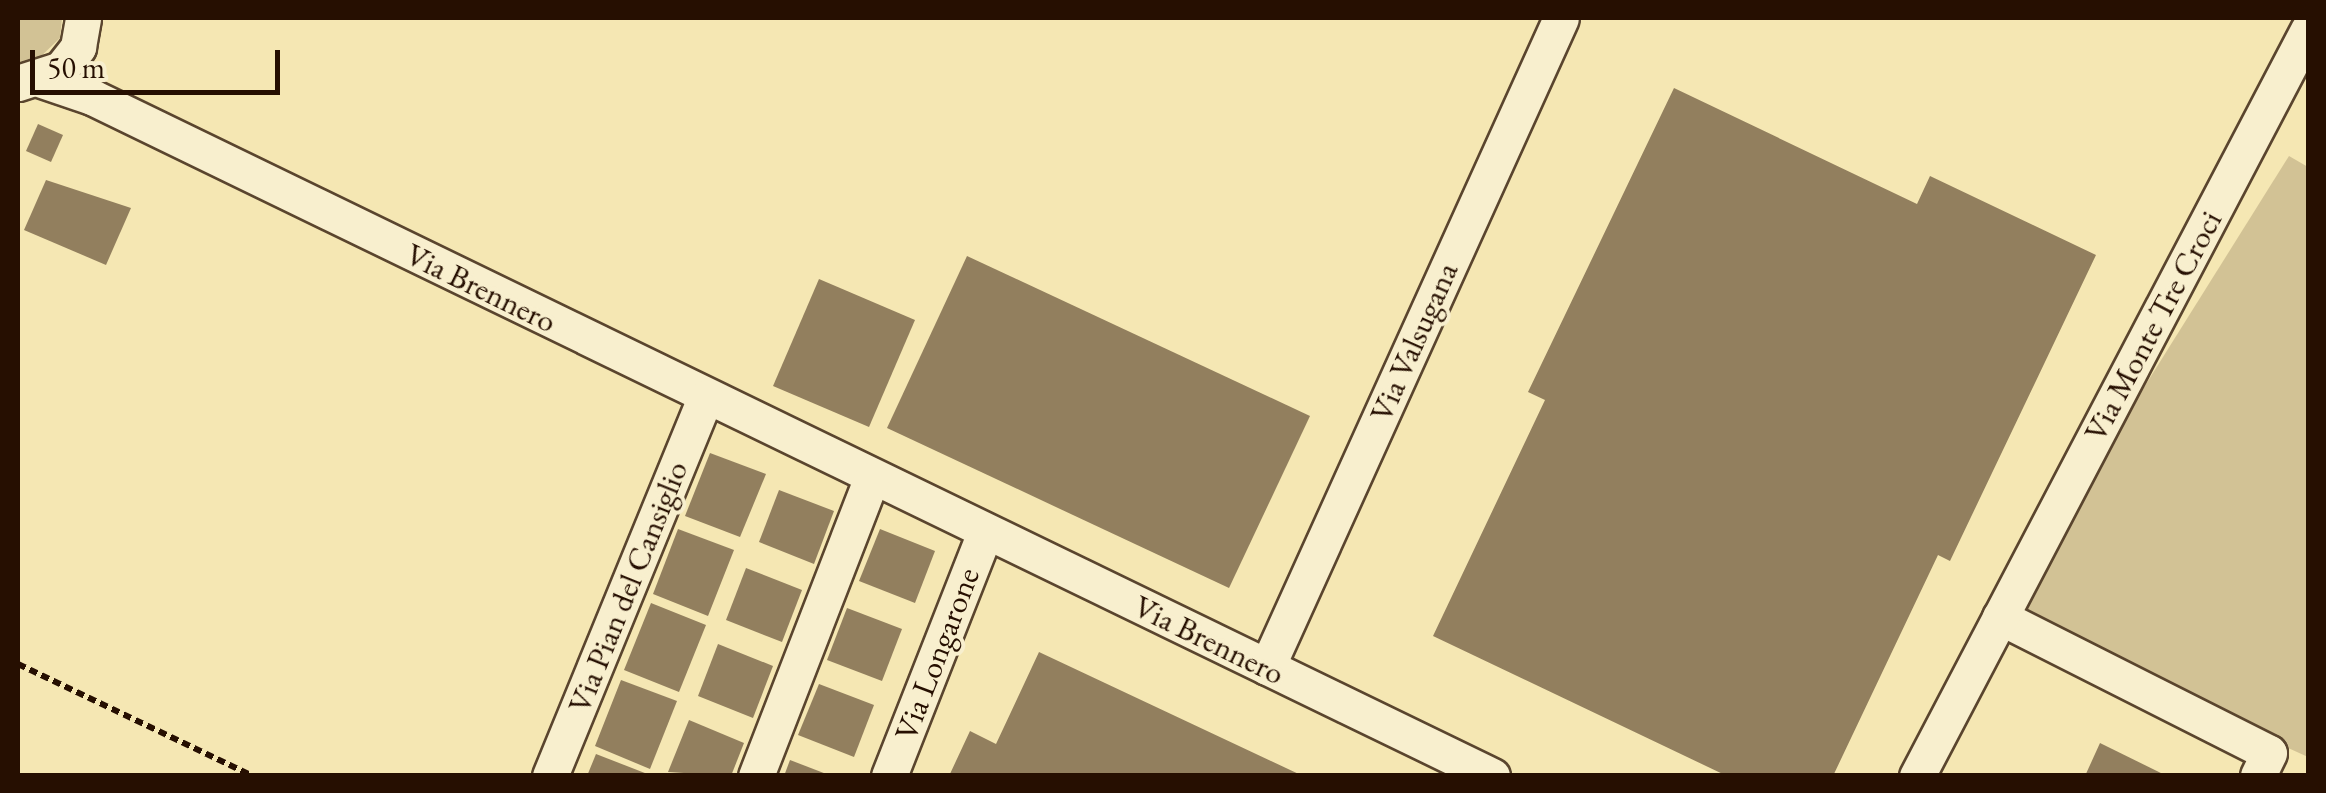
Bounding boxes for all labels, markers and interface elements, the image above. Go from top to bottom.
scale bar [35,30,285,92]
text: 50 m [47,48,105,87]
street label: Via Monte Tre Croci [2076,204,2230,448]
street label: Via Brennero [400,235,562,341]
street label: Via Valsugana [1362,256,1466,428]
street label: Via Pian del Cansiglio [560,456,696,718]
street label: Via Longarone [886,562,988,746]
street label: Via Brennero [1128,587,1290,693]

